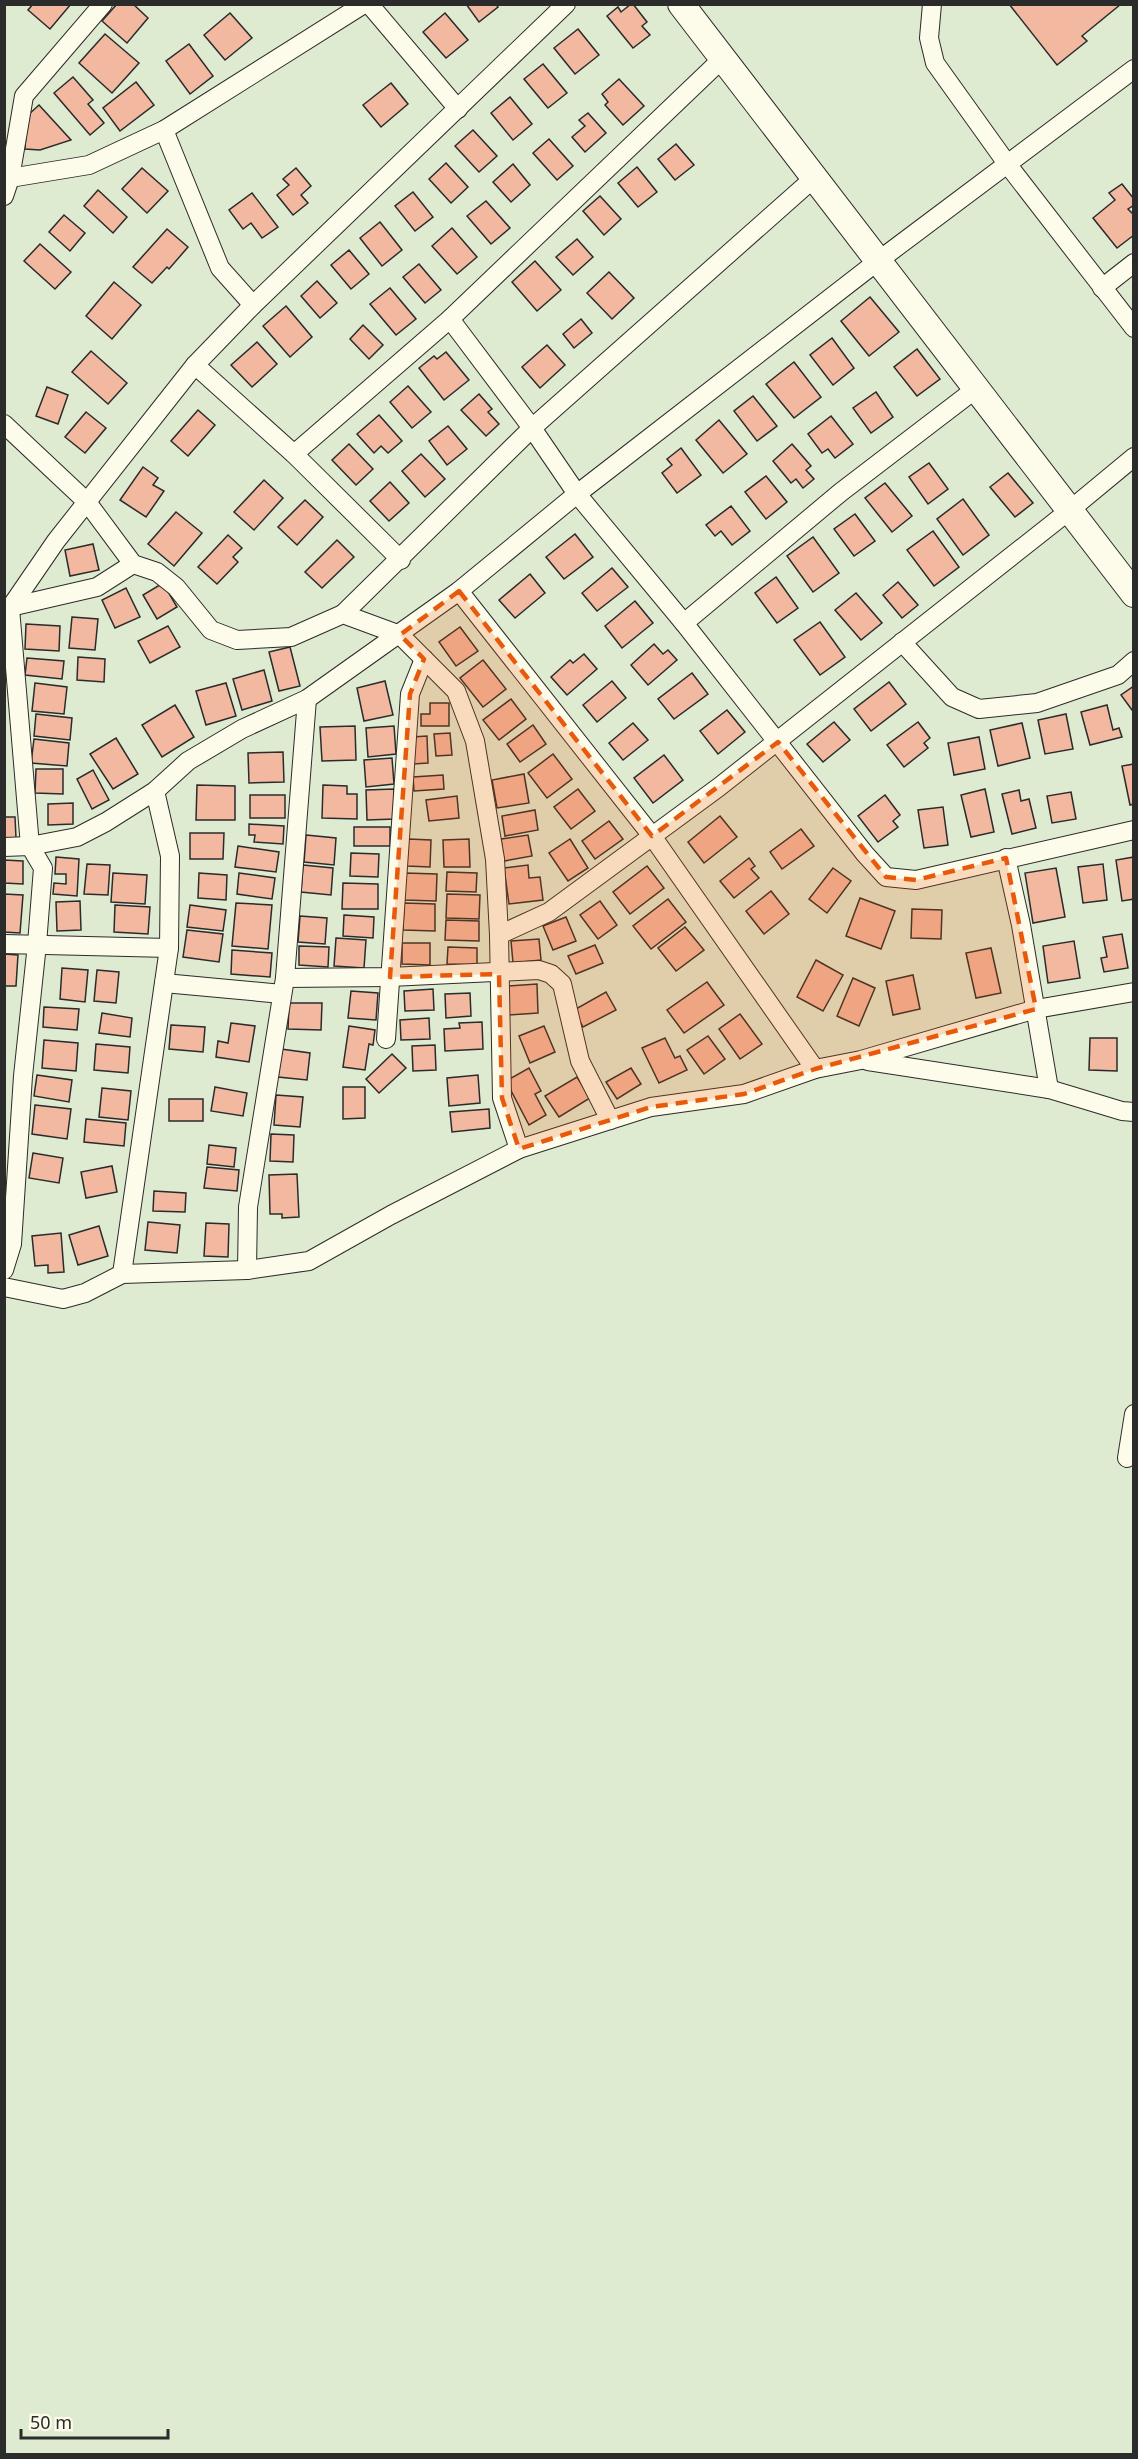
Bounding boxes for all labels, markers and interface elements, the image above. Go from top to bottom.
scale bar [21,2402,168,2440]
text: 50 m [30,2410,72,2434]

